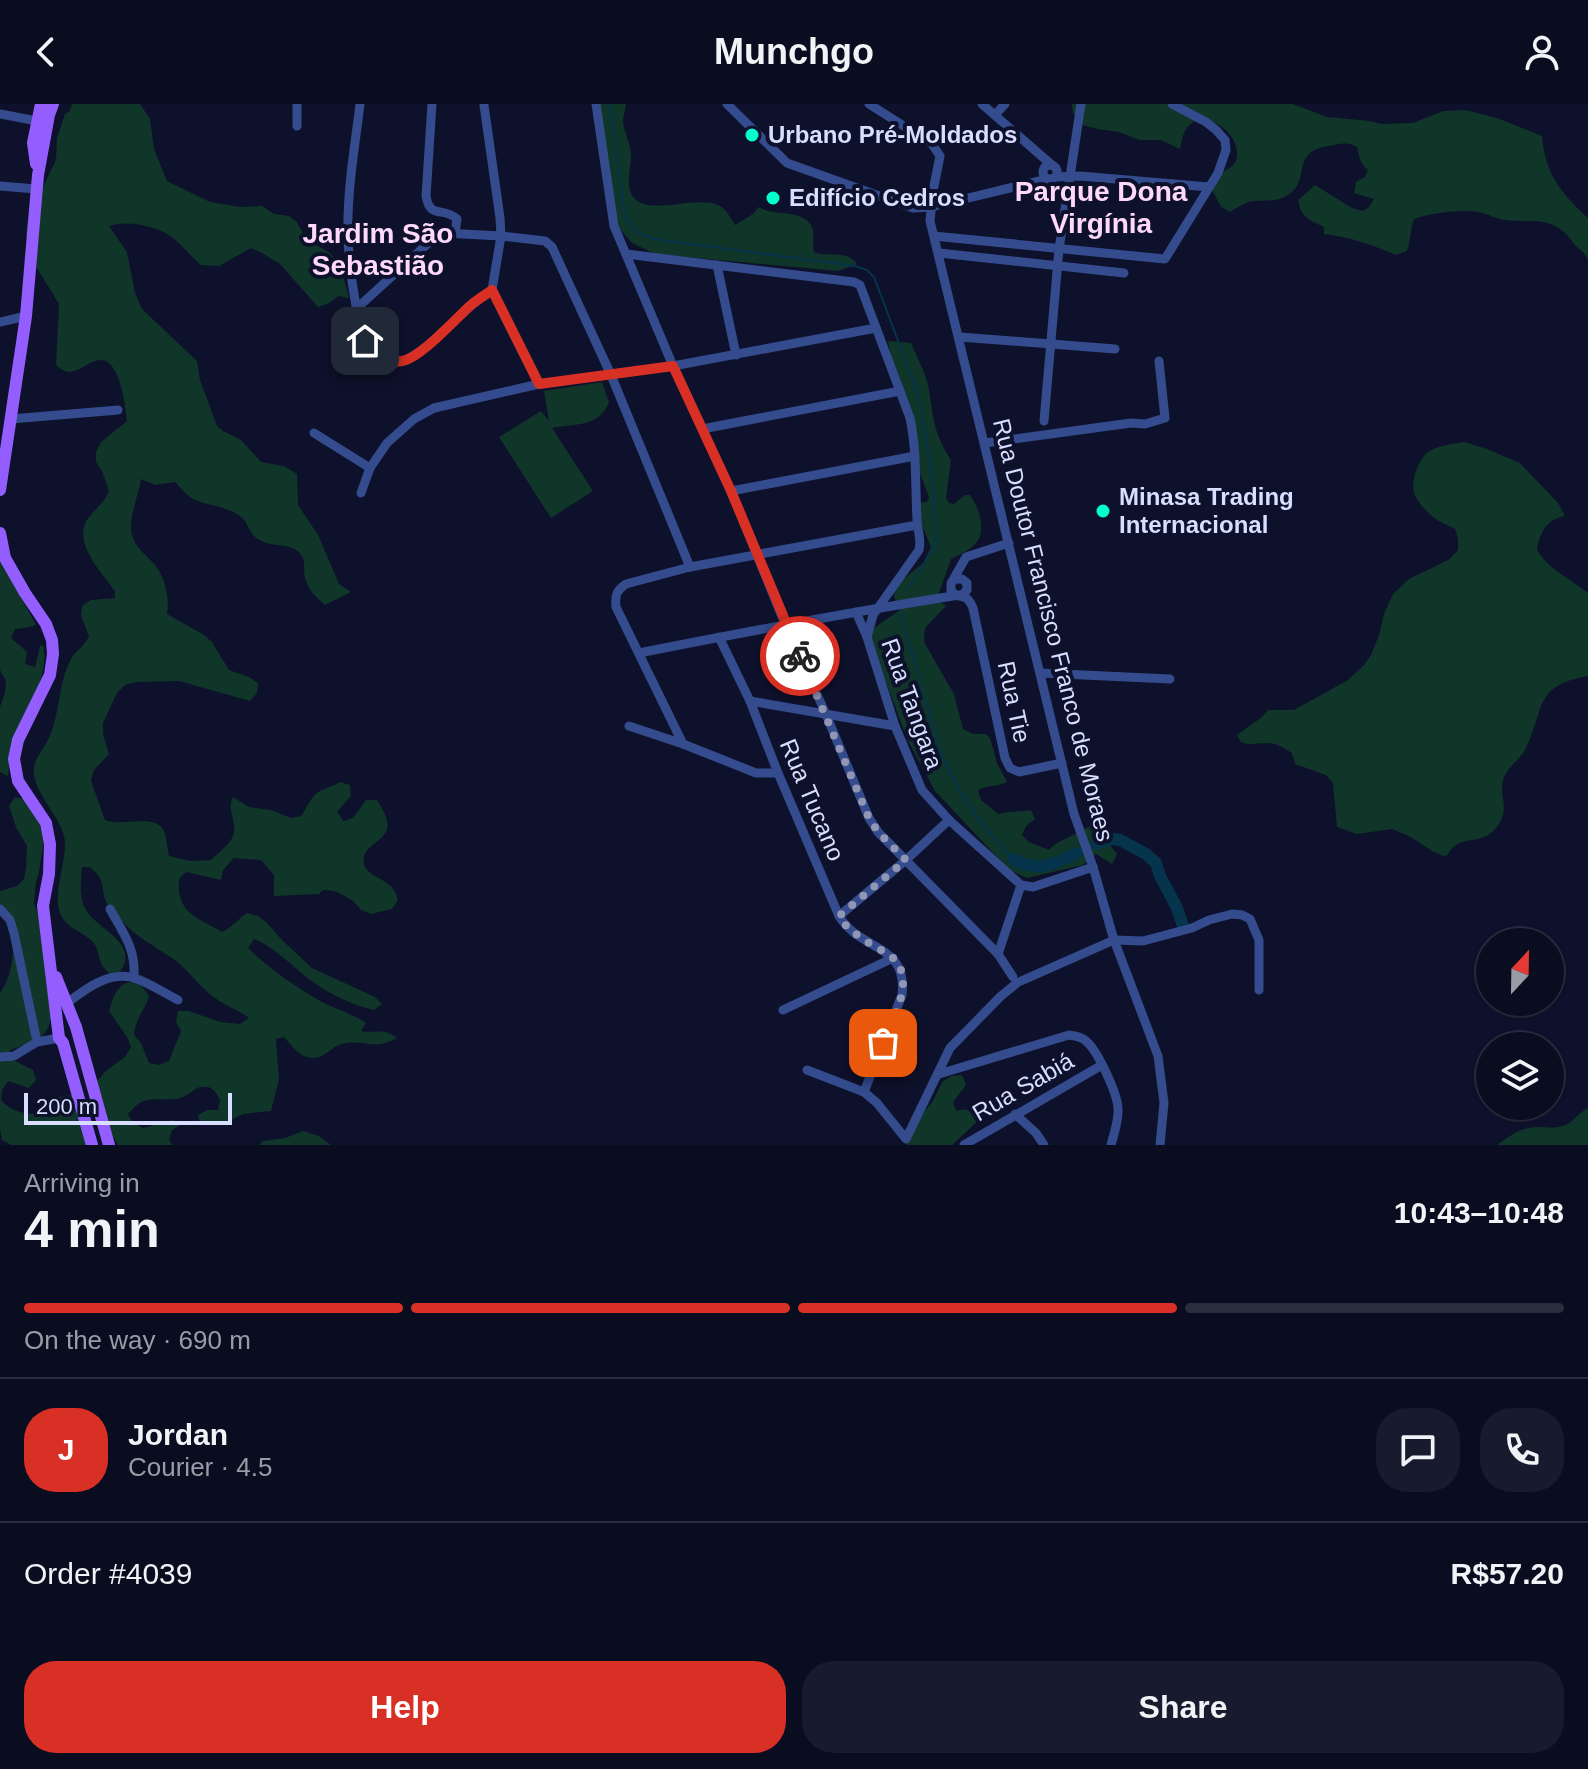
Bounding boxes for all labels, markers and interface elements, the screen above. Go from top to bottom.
icon: back [24,30,68,74]
icon: person [1520,30,1564,74]
text: Munchgo [714,31,874,72]
place label: Urbano Pré-Moldados [768,121,1017,148]
marker: Urbano Pré-Moldados [743,126,761,144]
district label: Parque Dona Virgínia [1015,176,1188,239]
place label: Edifício Cedros [789,184,965,211]
marker: Edifício Cedros [764,189,782,207]
district label: Jardim São Sebastião [303,218,453,281]
pin [331,307,399,375]
icon: home [343,319,387,363]
street label: Rua Doutor Francisco Franco de Moraes [988,416,1119,844]
place label: Minasa Trading Internacional [1119,483,1294,538]
marker: Minasa Trading Internacional [1094,502,1112,520]
courier [760,616,840,696]
icon: bike [778,634,822,678]
street label: Rua Tangara [876,635,949,773]
street label: Rua Tie [993,659,1036,745]
street label: Rua Tucano [775,735,850,865]
north arrow [1476,928,1564,1016]
map controls [1476,928,1564,1120]
pin [849,1009,917,1077]
icon: bag [861,1021,905,1065]
button: layers [1476,1032,1564,1120]
street label: Rua Sabiá [967,1047,1079,1126]
scale bar [24,1089,232,1125]
text: 200 m [36,1094,97,1119]
text: Arriving in [24,1168,140,1198]
text: 10:43–10:48 [1394,1196,1564,1229]
text: 4 min [24,1200,160,1258]
text: On the way · 690 m [24,1325,251,1355]
button: chat [1376,1408,1460,1492]
button: phone [1480,1408,1564,1492]
text: Jordan [128,1418,228,1451]
text: J [58,1433,74,1466]
text: Courier · 4.5 [128,1452,273,1482]
text: Order #4039 [24,1557,192,1590]
text: R$57.20 [1451,1557,1564,1590]
button: Help [24,1661,786,1753]
button: Share [802,1661,1564,1753]

